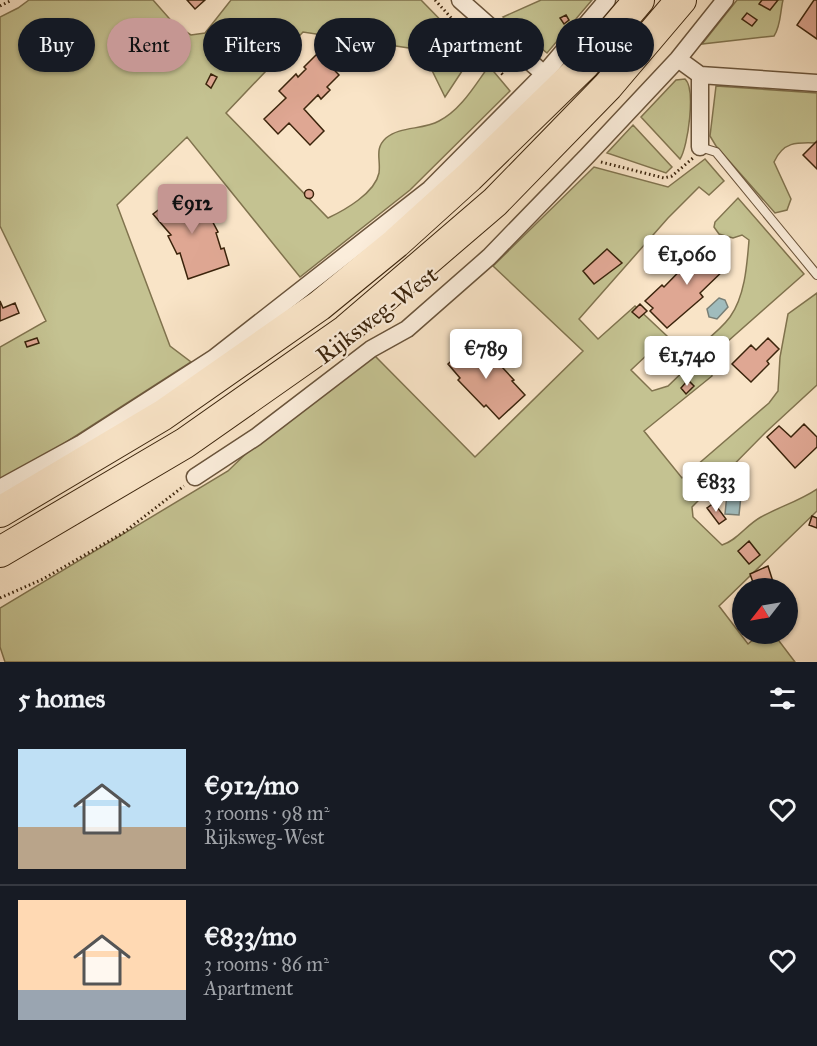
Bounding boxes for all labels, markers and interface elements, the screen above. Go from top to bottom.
chip: Buy [18,18,95,72]
chip: Rent [107,18,191,72]
chip: Filters [203,18,302,72]
chip: New [314,18,396,72]
chip: Apartment [408,18,544,72]
chip: House [556,18,654,72]
pin: €912 [156,184,228,235]
text: €912 [172,191,212,215]
pin: €1,060 [638,235,736,286]
text: €1,060 [658,242,716,266]
street label: Rijksweg-West [310,259,444,371]
pin: €789 [450,329,522,380]
text: €789 [464,336,508,360]
pin: €1,740 [638,336,736,387]
text: €1,740 [658,343,716,367]
pin: €833 [680,462,752,513]
text: €833 [697,469,735,493]
north arrow [732,578,798,644]
map controls [732,578,798,644]
text: 5 homes [18,682,105,714]
icon: filters [766,682,799,715]
text: €912/mo [204,769,299,801]
icon: home [66,773,138,845]
icon: heart [766,793,799,826]
text: 3 rooms · 98 m² [204,801,329,825]
text: Rijksweg-West [204,825,325,849]
text: €833/mo [204,920,296,952]
icon: home [66,924,138,996]
icon: heart [766,944,799,977]
text: 3 rooms · 86 m² [204,952,329,976]
text: Apartment [204,976,293,1000]

